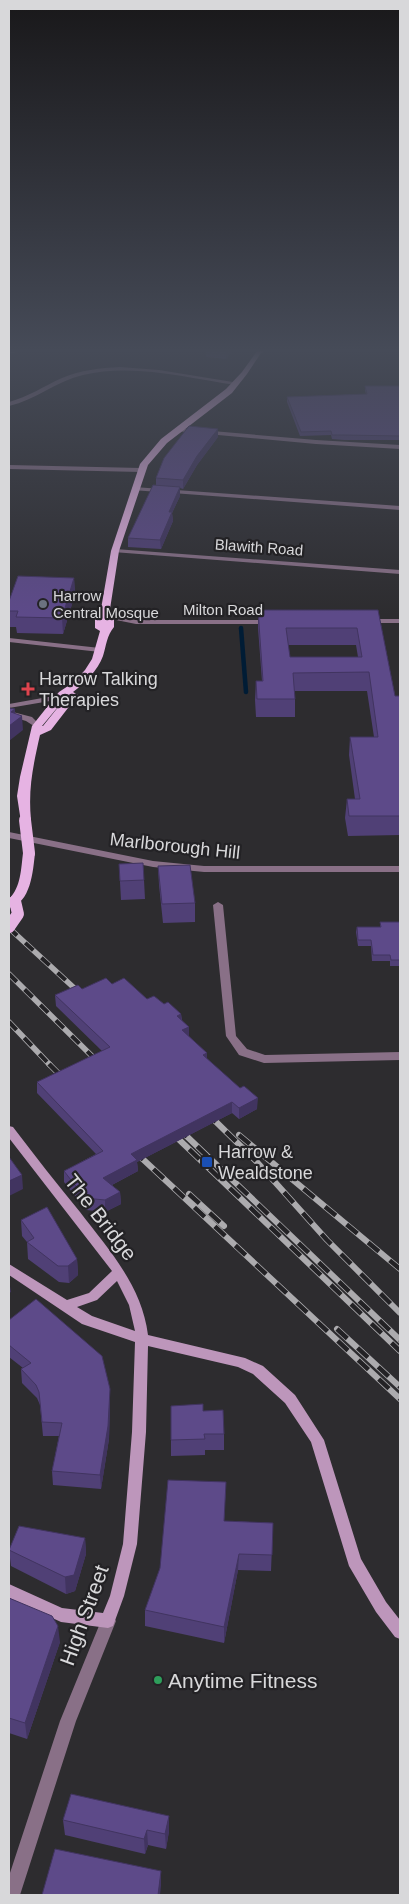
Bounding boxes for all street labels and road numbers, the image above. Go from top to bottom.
street label: Blawith Road [214,535,304,559]
street label: Milton Road [183,601,263,618]
street label: Marlborough Hill [109,829,241,863]
street label: The Bridge [60,1169,142,1265]
street label: High Street [55,1562,113,1668]

